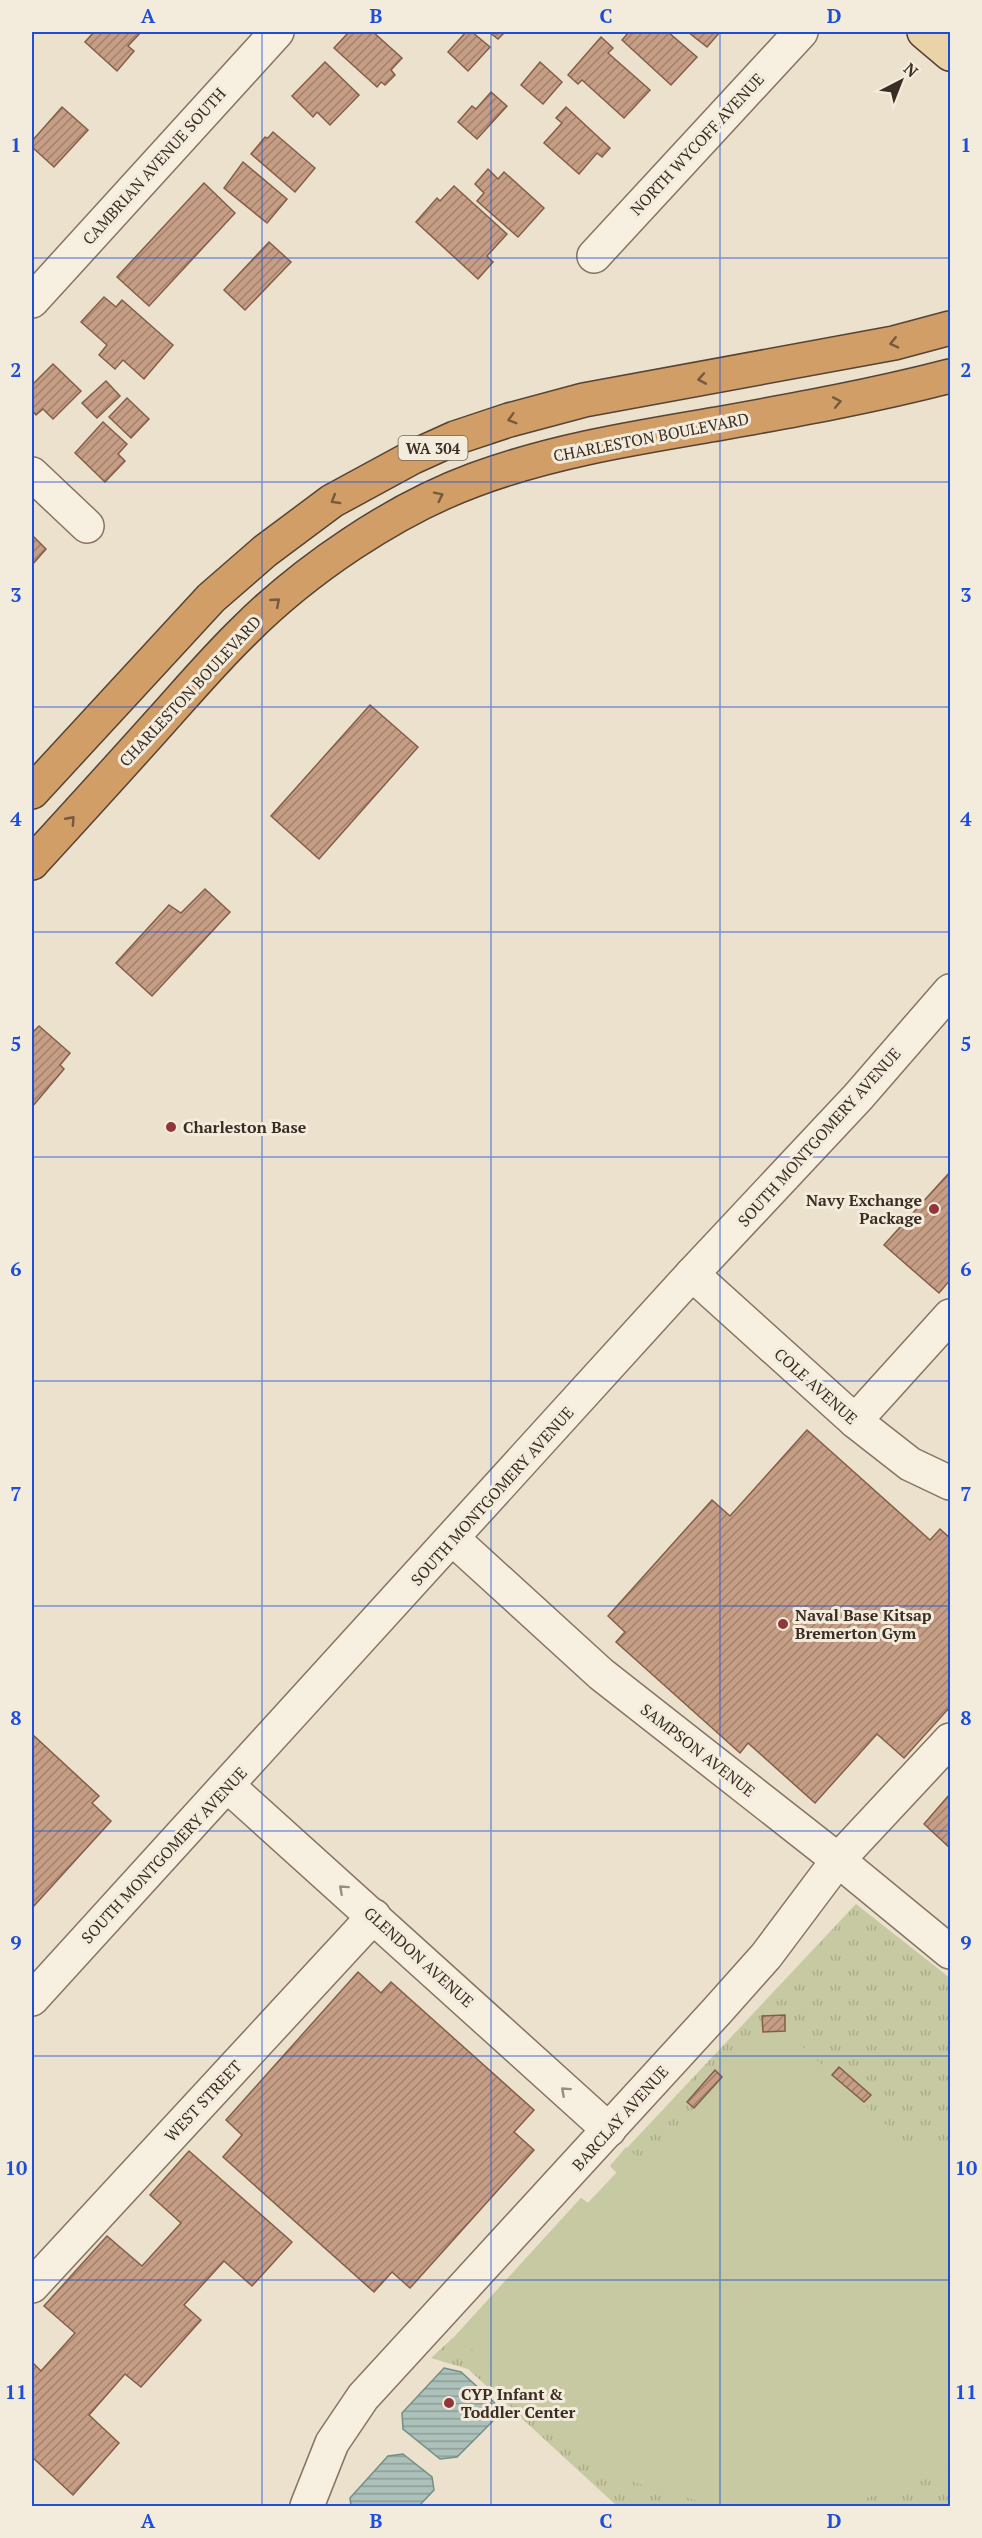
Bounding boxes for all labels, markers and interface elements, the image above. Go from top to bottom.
text: A [141,2,156,29]
text: B [370,2,383,29]
text: C [599,2,613,29]
text: D [827,2,841,29]
north arrow [871,51,931,111]
text: N [899,58,923,82]
street label: NORTH WYCOFF AVENUE [625,68,769,220]
street label: CAMBRIAN AVENUE SOUTH [77,82,231,249]
text: 1 [10,131,22,158]
text: 1 [960,131,972,158]
one-way arrow [889,336,899,349]
text: 2 [10,356,22,383]
text: 2 [960,356,972,383]
one-way arrow [698,373,707,385]
one-way arrow [831,396,841,409]
street label: CHARLESTON BOULEVARD [551,407,751,467]
one-way arrow [507,412,517,425]
road number: WA 304 [398,436,468,460]
one-way arrow [433,491,444,503]
one-way arrow [331,492,341,504]
text: 3 [10,581,22,608]
text: 3 [960,581,972,608]
one-way arrow [269,598,280,609]
street label: CHARLESTON BOULEVARD [114,611,266,771]
text: 4 [10,805,22,832]
text: 4 [960,805,972,832]
one-way arrow [64,816,75,827]
text: 5 [10,1030,22,1057]
text: 5 [960,1030,972,1057]
street label: SOUTH MONTGOMERY AVENUE [733,1043,905,1231]
place label: Charleston Base [183,1116,307,1138]
marker: Charleston Base [164,1120,178,1134]
place label: Navy Exchange Package [806,1189,922,1229]
marker: Navy Exchange Package [927,1202,941,1216]
text: 6 [10,1255,22,1282]
text: 6 [960,1255,972,1282]
street label: COLE AVENUE [770,1343,862,1429]
street label: SOUTH MONTGOMERY AVENUE [406,1402,578,1590]
text: 7 [10,1480,22,1507]
text: 7 [960,1480,972,1507]
place label: Naval Base Kitsap Bremerton Gym [795,1604,932,1644]
marker: Naval Base Kitsap Bremerton Gym [776,1617,790,1631]
street label: SAMPSON AVENUE [636,1698,760,1802]
text: 8 [10,1704,22,1731]
text: 8 [960,1704,972,1731]
street label: SOUTH MONTGOMERY AVENUE [76,1762,252,1948]
one-way arrow [340,1885,350,1896]
street label: GLENDON AVENUE [359,1902,479,2012]
text: 9 [10,1929,22,1956]
text: 9 [960,1929,972,1956]
street label: WEST STREET [160,2055,247,2146]
street label: BARCLAY AVENUE [567,2061,673,2175]
one-way arrow [562,2087,572,2098]
text: 10 [5,2154,27,2181]
text: 10 [955,2154,977,2181]
text: 11 [5,2378,27,2405]
text: 11 [955,2378,977,2405]
place label: CYP Infant & Toddler Center [461,2383,576,2423]
marker: CYP Infant & Toddler Center [442,2396,456,2410]
text: A [141,2507,156,2534]
text: B [370,2507,383,2534]
text: C [599,2507,613,2534]
text: D [827,2507,841,2534]

